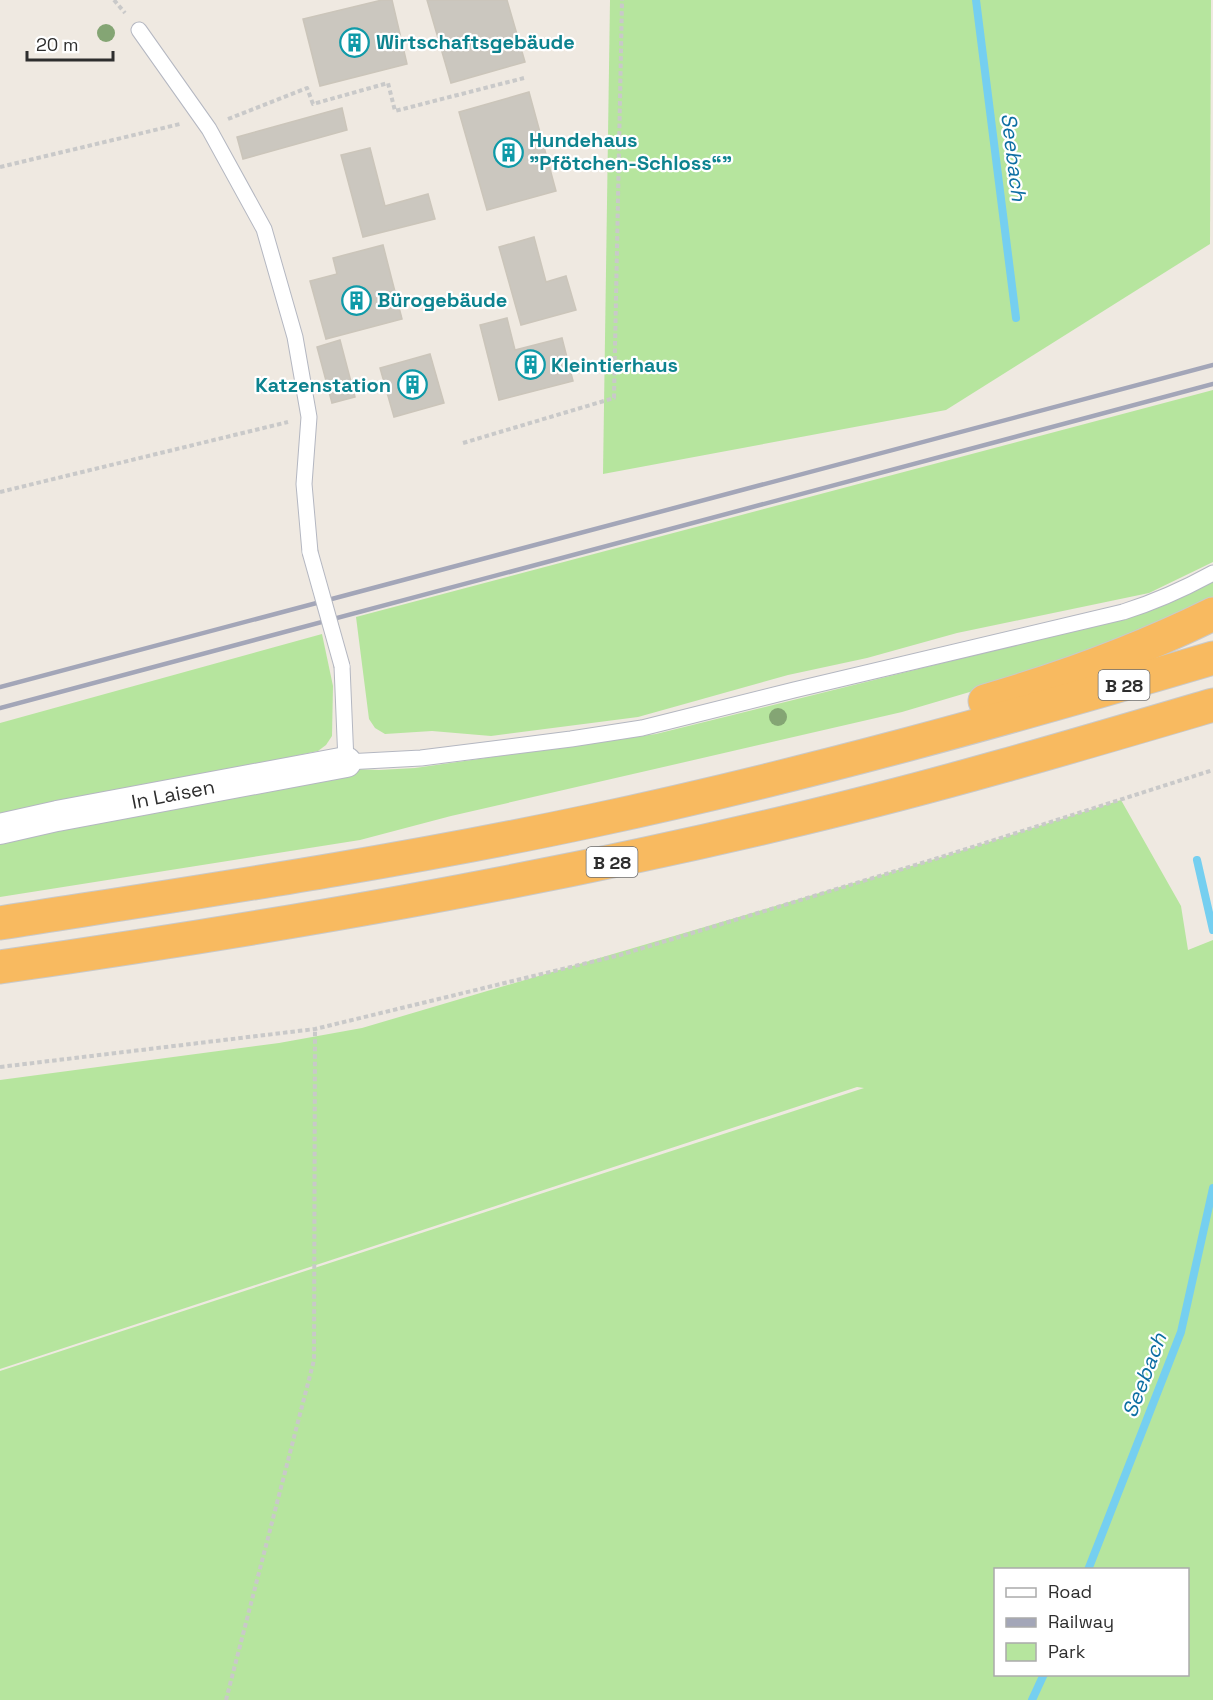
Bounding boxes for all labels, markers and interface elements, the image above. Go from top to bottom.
scale bar [27,24,112,62]
building icon: Wirtschaftsgebäude [339,26,371,58]
place label: Wirtschaftsgebäude [376,29,575,55]
text: 20 m [36,33,79,56]
water label: Seebach [995,111,1033,204]
place label: Hundehaus "Pfötchen-Schloss“" [529,127,732,176]
building icon: Hundehaus "Pfötchen-Schloss“" [492,136,524,168]
building icon: Bürogebäude [340,284,372,316]
place label: Bürogebäude [377,287,507,313]
building icon: Kleintierhaus [514,349,546,381]
place label: Kleintierhaus [551,352,678,378]
building icon: Katzenstation [396,369,428,401]
place label: Katzenstation [255,372,391,398]
road number: B 28 [1098,670,1150,700]
street label: In Laisen [129,773,217,815]
road number: B 28 [586,847,638,877]
water label: Seebach [1116,1328,1173,1421]
legend [994,1568,1189,1676]
text: Road [1048,1580,1092,1603]
text: Railway [1048,1610,1114,1633]
text: Park [1048,1640,1086,1663]

